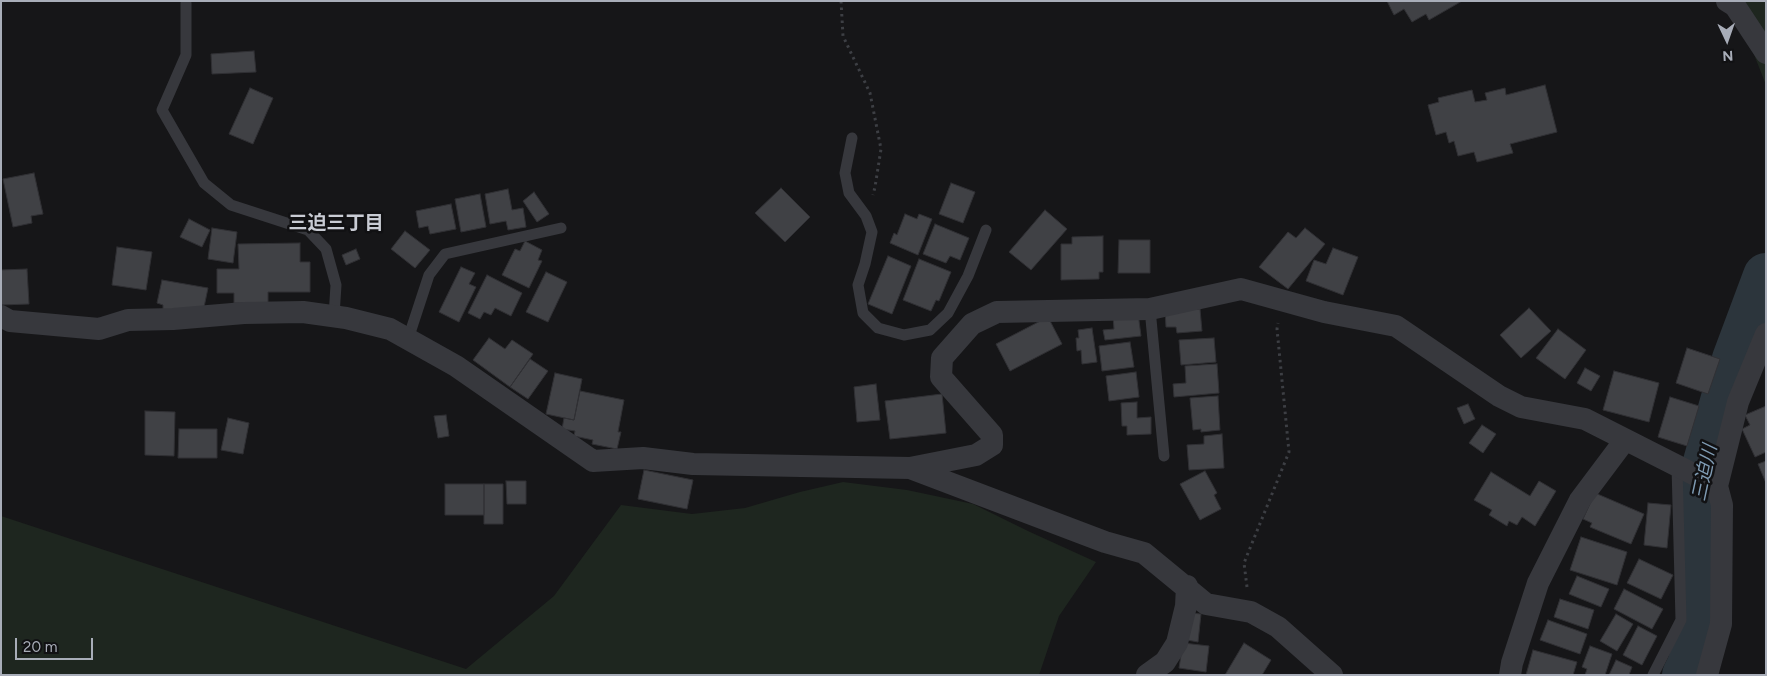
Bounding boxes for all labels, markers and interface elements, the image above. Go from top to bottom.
north arrow [1702,15,1752,65]
text: N [1722,47,1734,64]
district label: 三迫三丁目 [289,212,383,234]
water label: 三迫川 [1688,443,1722,503]
scale bar [18,628,95,660]
text: 20 m [23,638,57,656]

